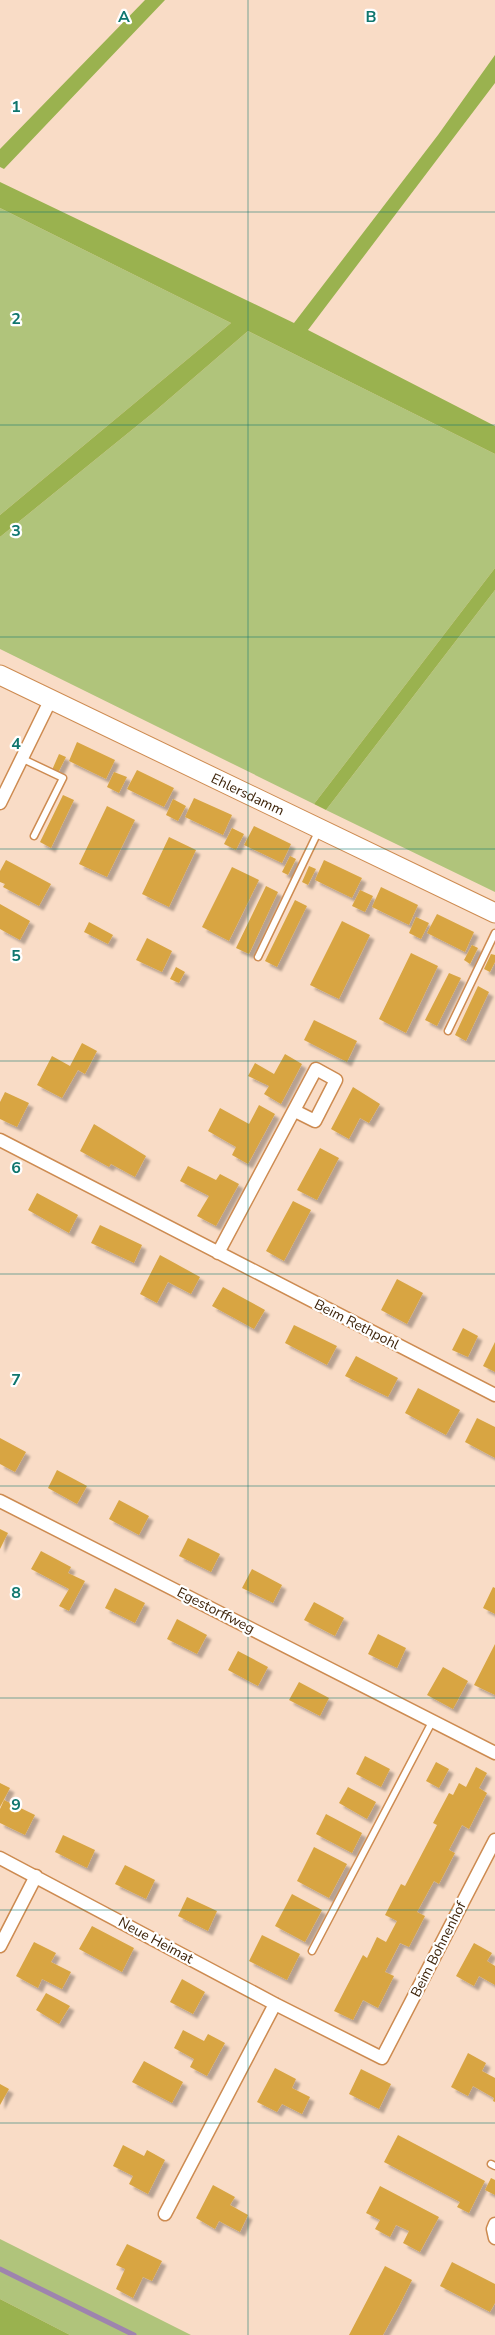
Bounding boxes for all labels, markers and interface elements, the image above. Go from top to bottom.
text: A [118,6,130,28]
text: B [365,6,377,28]
text: 1 [11,96,21,118]
text: 2 [11,308,21,330]
text: 3 [11,520,21,542]
text: 4 [11,733,21,755]
street label: Ehlersdamm [208,769,287,820]
text: 5 [11,945,21,967]
text: 6 [11,1157,21,1179]
street label: Beim Rethpohl [311,1295,403,1354]
text: 7 [11,1369,21,1391]
text: 8 [11,1582,21,1604]
street label: Egestorffweg [174,1583,258,1638]
text: 9 [11,1794,21,1816]
street label: Beim Bohnenhof [406,1898,471,2000]
street label: Neue Heimat [115,1913,197,1968]

